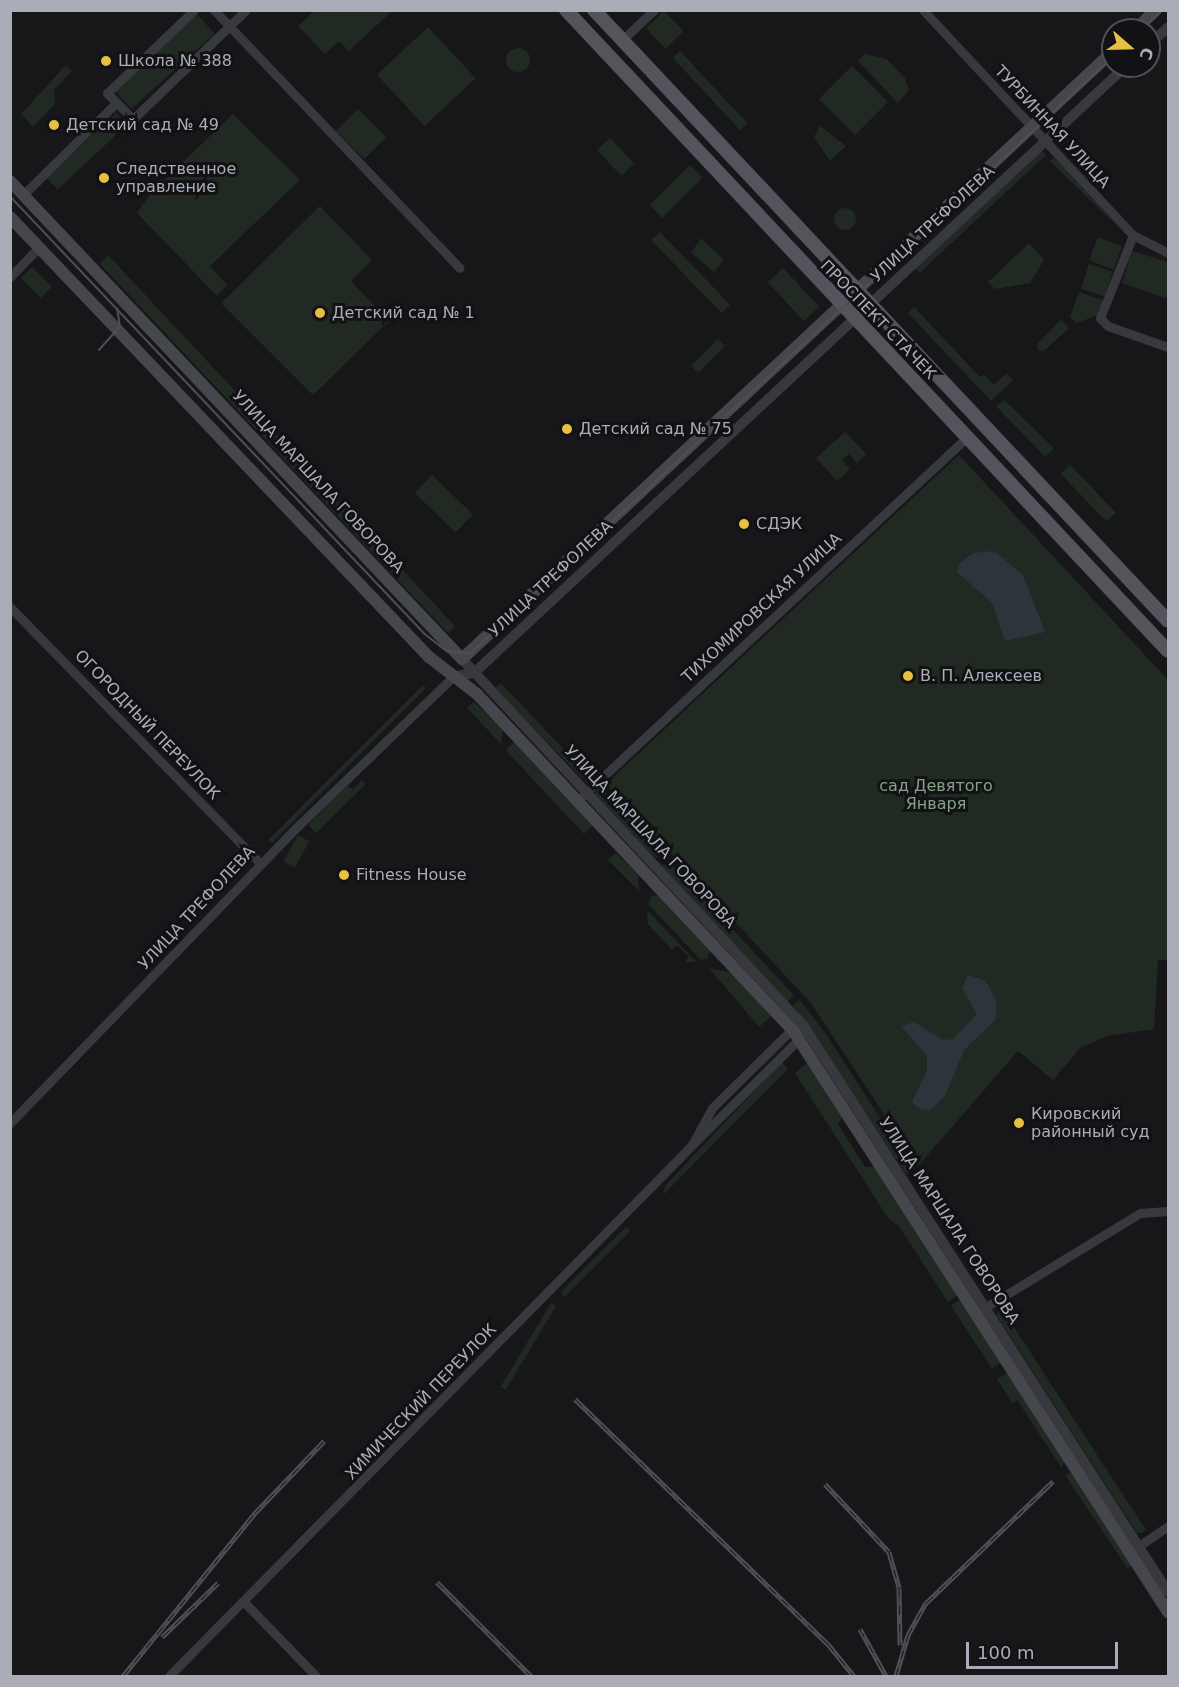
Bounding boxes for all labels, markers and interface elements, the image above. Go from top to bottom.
north arrow [1101,18,1161,78]
text: С [1136,45,1157,62]
place label: Школа № 388 [118,51,232,71]
marker: Школа № 388 [99,54,113,68]
street label: ТУРБИННАЯ УЛИЦА [990,62,1114,192]
place label: Детский сад № 49 [66,115,219,135]
marker: Детский сад № 49 [47,118,61,132]
place label: Следственное управление [116,159,236,197]
street label: УЛИЦА ТРЕФОЛЕВА [867,162,999,286]
marker: Следственное управление [97,171,111,185]
street label: ПРОСПЕКТ СТАЧЕК [816,256,940,384]
place label: Детский сад № 1 [332,303,475,323]
marker: Детский сад № 1 [313,306,327,320]
street label: УЛИЦА МАРШАЛА ГОВОРОВА [228,387,408,577]
place label: Детский сад № 75 [579,419,732,439]
marker: Детский сад № 75 [560,422,574,436]
place label: СДЭК [756,514,802,534]
street label: УЛИЦА ТРЕФОЛЕВА [485,517,617,641]
marker: СДЭК [737,517,751,531]
street label: ТИХОМИРОВСКАЯ УЛИЦА [678,529,846,687]
street label: ОГОРОДНЫЙ ПЕРЕУЛОК [70,646,224,804]
place label: В. П. Алексеев [920,666,1042,686]
marker: В. П. Алексеев [901,669,915,683]
street label: УЛИЦА МАРШАЛА ГОВОРОВА [560,742,740,932]
park label: сад Девятого Января [879,776,993,814]
street label: УЛИЦА ТРЕФОЛЕВА [135,842,259,974]
place label: Fitness House [356,865,467,885]
marker: Fitness House [337,868,351,882]
place label: Кировский районный суд [1031,1104,1150,1142]
street label: УЛИЦА МАРШАЛА ГОВОРОВА [875,1114,1023,1328]
marker: Кировский районный суд [1012,1116,1026,1130]
street label: ХИМИЧЕСКИЙ ПЕРЕУЛОК [342,1320,500,1484]
scale bar [969,1630,1120,1668]
text: 100 m [977,1642,1035,1663]

